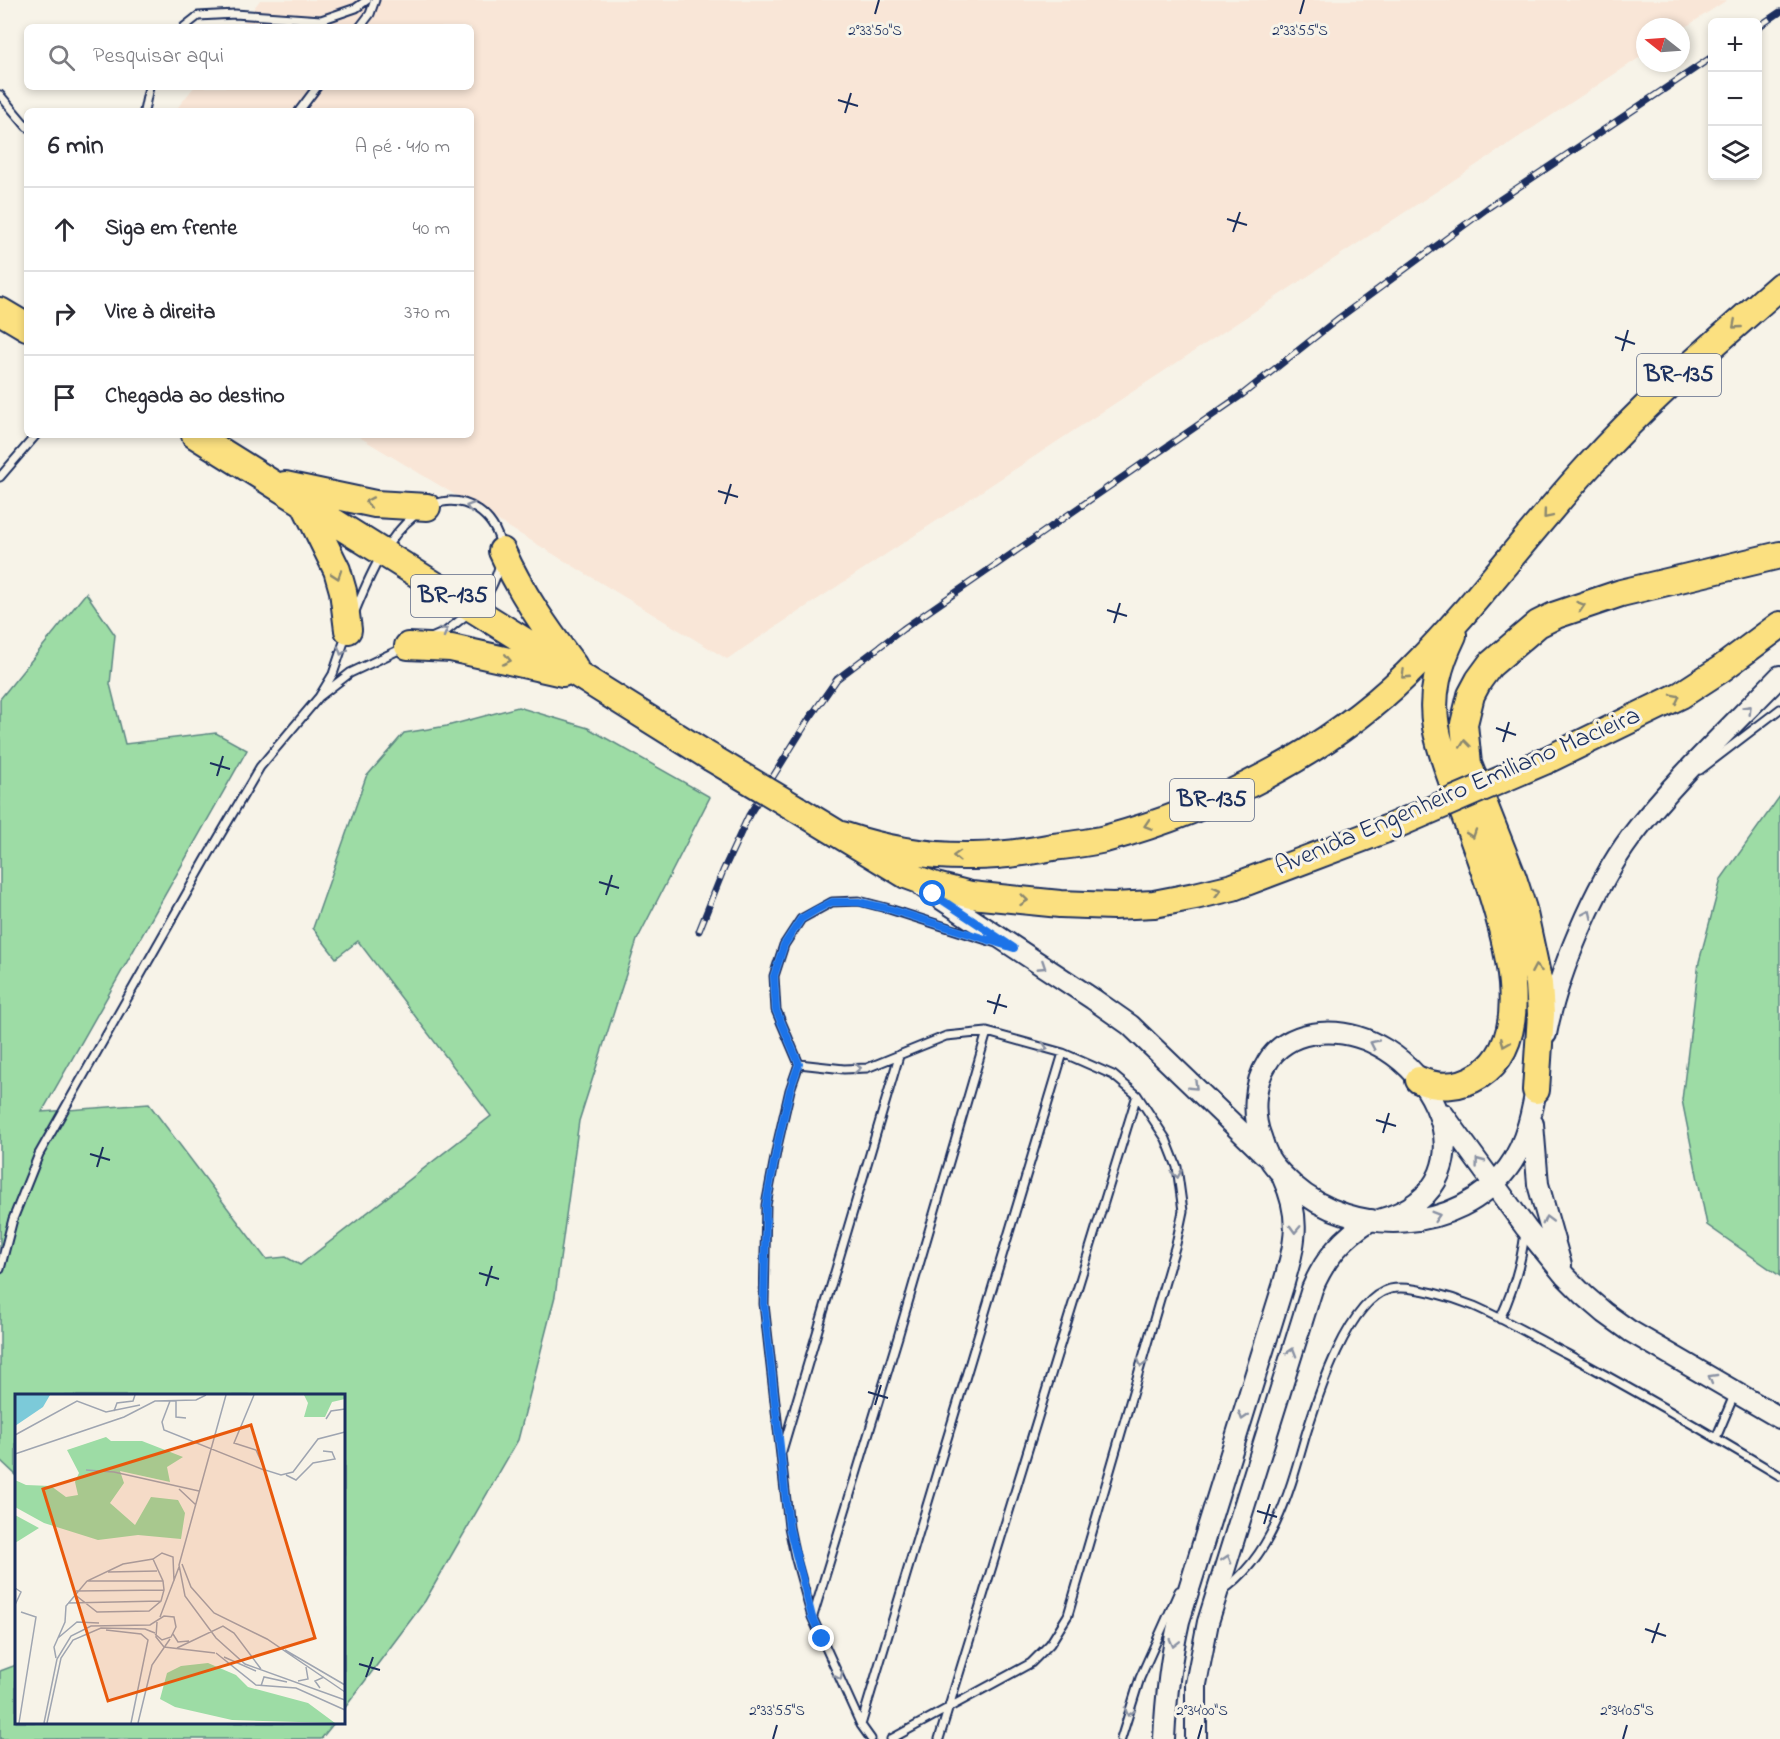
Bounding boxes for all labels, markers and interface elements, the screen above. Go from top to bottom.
north arrow [1636,18,1690,72]
map controls [1708,18,1762,180]
button: + [1708,18,1762,72]
text: 2°33'50"S [848,20,902,42]
text: 2°33'55"S [1272,20,1328,42]
search box [24,24,474,90]
icon: search [45,41,78,74]
text: Pesquisar aqui [93,41,224,73]
button: − [1708,72,1762,126]
button: layers [1708,126,1762,180]
text: 6 min [48,128,104,166]
text: A pé · 410 m [355,133,450,162]
icon: ahead [48,213,81,246]
text: Siga em frente [105,213,237,245]
text: 40 m [413,215,450,244]
icon: right [48,297,81,330]
text: Vire à direita [105,297,215,329]
text: 370 m [404,299,450,328]
one-way arrow [1732,317,1743,328]
road number: BR-135 [1637,354,1721,396]
icon: arrive [48,381,81,414]
text: Chegada ao destino [105,381,285,413]
one-way arrow [364,496,374,509]
one-way arrow [465,502,476,514]
one-way arrow [1543,508,1554,519]
one-way arrow [330,569,343,580]
road number: BR-135 [411,575,495,617]
one-way arrow [1575,601,1586,613]
one-way arrow [438,627,448,639]
one-way arrow [337,645,349,656]
one-way arrow [502,652,512,665]
one-way arrow [1401,668,1412,679]
one-way arrow [1669,693,1680,705]
street label: Avenida Engenheiro Emiliano Macieira [1269,698,1647,886]
one-way arrow [1741,705,1752,716]
one-way arrow [1459,739,1472,749]
road number: BR-135 [1170,779,1254,821]
one-way arrow [1143,817,1154,830]
one-way arrow [1464,828,1477,839]
one-way arrow [952,849,961,862]
route start [919,880,945,906]
one-way arrow [1212,885,1222,898]
one-way arrow [1019,893,1029,906]
one-way arrow [1581,910,1593,921]
one-way arrow [1035,959,1046,970]
one-way arrow [1530,964,1543,974]
one-way arrow [1500,1036,1512,1047]
one-way arrow [1038,1040,1049,1053]
one-way arrow [1369,1040,1380,1052]
one-way arrow [853,1062,862,1075]
one-way arrow [1188,1079,1198,1090]
one-way arrow [1475,1158,1486,1169]
one-way arrow [1170,1169,1183,1179]
one-way arrow [1430,1211,1441,1224]
one-way arrow [1541,1215,1554,1225]
one-way arrow [1289,1224,1301,1233]
one-way arrow [1285,1348,1297,1358]
one-way arrow [1137,1357,1149,1368]
one-way arrow [1708,1373,1718,1385]
inset map [15,1394,345,1724]
one-way arrow [1238,1410,1250,1421]
one-way arrow [1220,1554,1232,1565]
route end [808,1625,834,1651]
one-way arrow [1169,1638,1182,1648]
one-way arrow [831,1669,843,1680]
text: 2°33'55"S [749,1700,805,1722]
text: 2°34'00"S [1176,1700,1228,1722]
text: 2°34'05"S [1600,1700,1654,1722]
one-way arrow [1124,1706,1136,1717]

